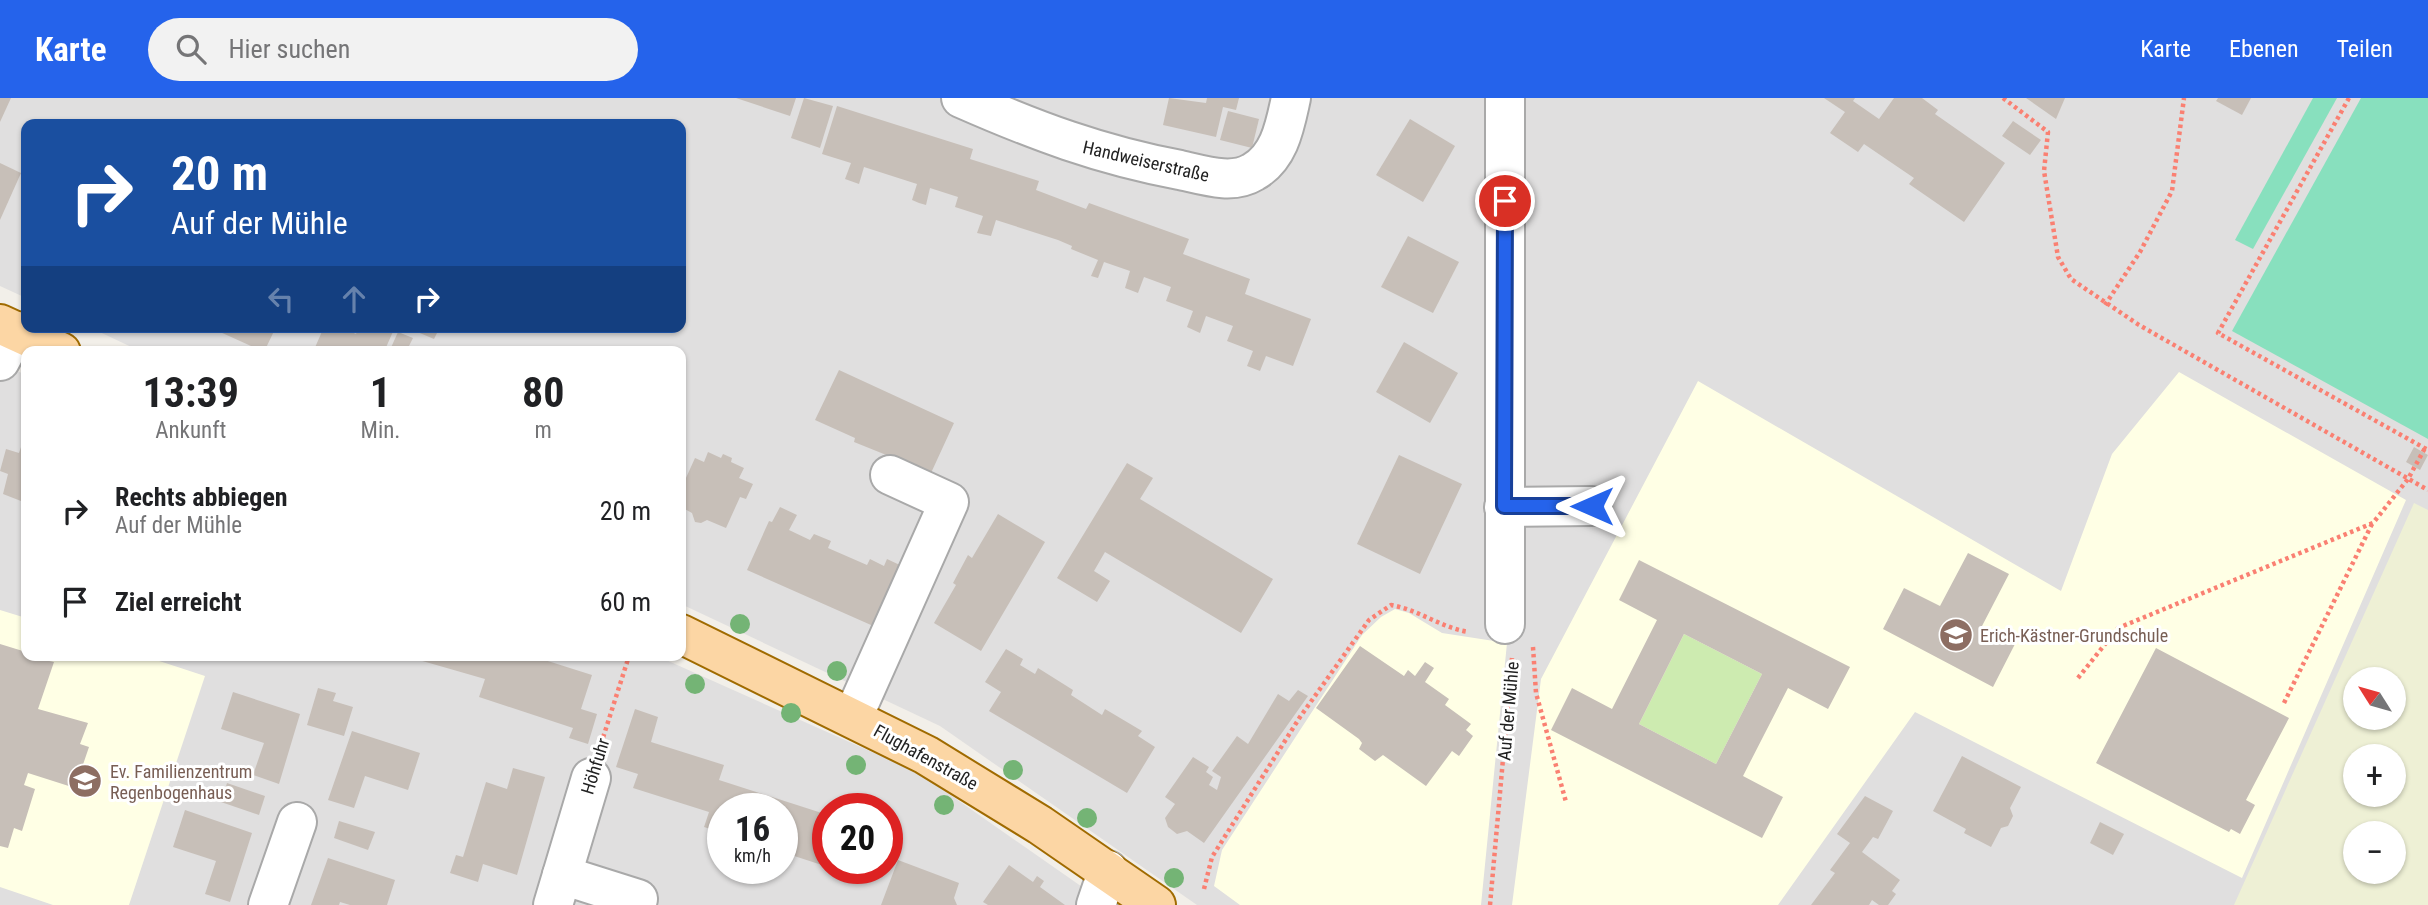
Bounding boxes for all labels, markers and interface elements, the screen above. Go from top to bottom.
search box [148,18,638,81]
text: Karte [35,30,106,69]
icon: search [172,30,210,68]
text: Hier suchen [228,34,350,64]
text: Karte [2140,35,2191,63]
text: Ebenen [2229,35,2299,63]
text: Teilen [2337,35,2393,63]
street label: Handweiserstraße [1081,136,1211,186]
text: 20 m [171,145,268,202]
icon: right [56,147,147,238]
pin [1475,171,1535,231]
icon: arrive [1486,182,1524,220]
text: Auf der Mühle [171,204,348,242]
icon: left [262,280,300,318]
icon: ahead [335,280,373,318]
icon: right [408,280,446,318]
text: 13:39 [143,368,239,417]
text: 1 [370,368,391,417]
text: 80 [522,368,564,417]
text: Ankunft [155,417,226,444]
text: Min. [361,417,400,444]
text: m [535,417,552,444]
position arrow [1555,469,1629,543]
text: Rechts abbiegen [115,482,288,512]
icon: right [56,492,94,530]
text: 20 m [600,496,651,526]
text: Auf der Mühle [115,512,242,539]
icon: arrive [56,583,94,621]
text: Ziel erreicht [115,587,241,617]
text: 60 m [600,587,651,617]
school or university icon: Erich-Kästner-Grundschule [1937,616,1975,654]
place label: Erich-Kästner-Grundschule [1980,625,2168,646]
street label: Auf der Mühle [1493,661,1523,761]
north arrow [2343,667,2406,730]
map controls [2343,667,2406,884]
street label: Flughafenstraße [870,720,982,794]
street label: Höhfuhr [577,735,614,797]
button: + [2343,744,2406,807]
place label: Ev. Familienzentrum Regenbogenhaus [110,761,252,803]
school or university icon: Ev. Familienzentrum Regenbogenhaus [66,762,104,800]
speed limit sign: 20 [812,793,903,884]
text: 16 [735,809,770,850]
button: − [2343,821,2406,884]
text: km/h [734,845,771,866]

